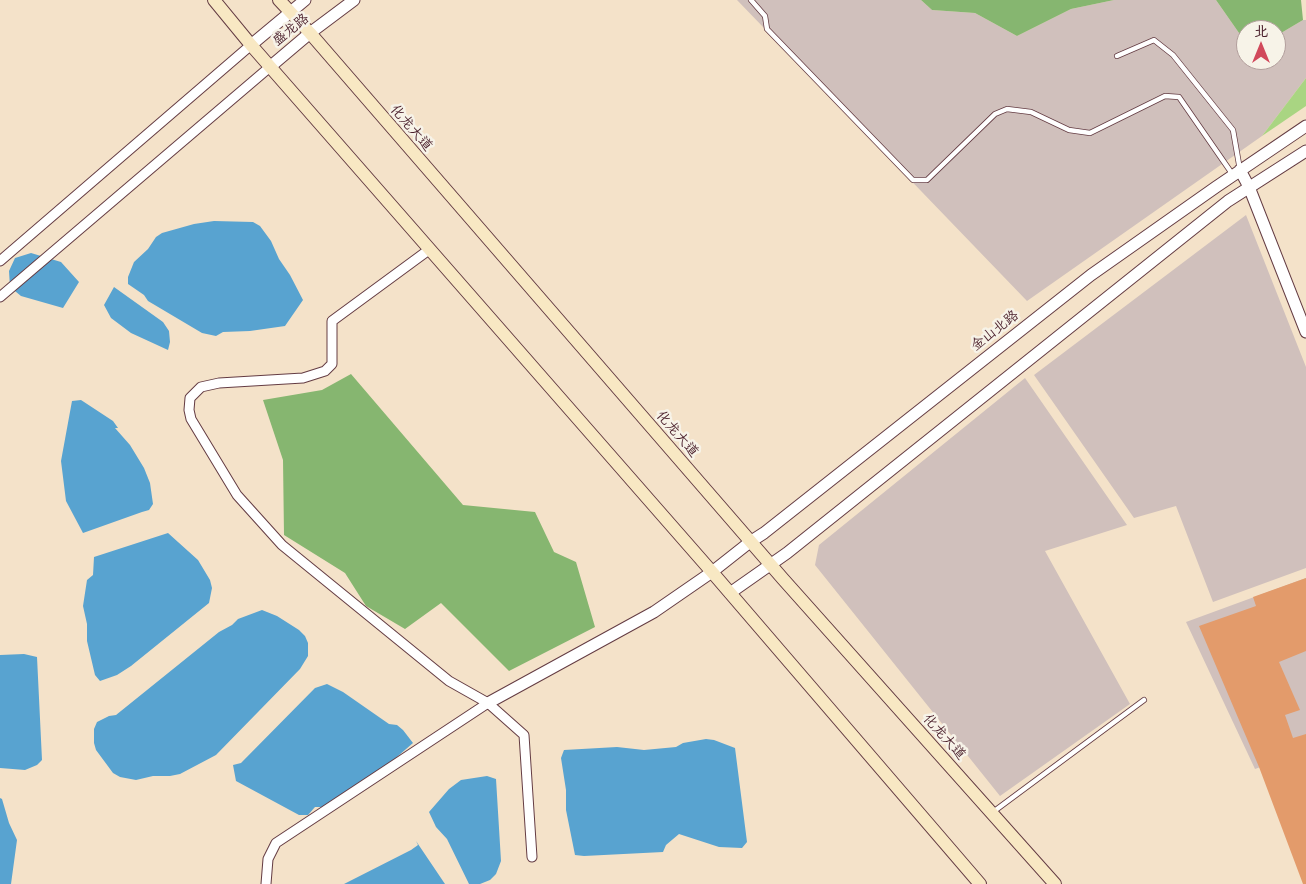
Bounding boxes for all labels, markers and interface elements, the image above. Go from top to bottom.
street label: 盛龙路 [269,10,313,50]
north arrow [1236,20,1286,70]
text: 北 [1254,22,1268,40]
street label: 化龙大道 [386,101,436,155]
street label: 金山北路 [968,307,1022,355]
street label: 化龙大道 [652,407,702,461]
street label: 化龙大道 [919,711,969,763]

